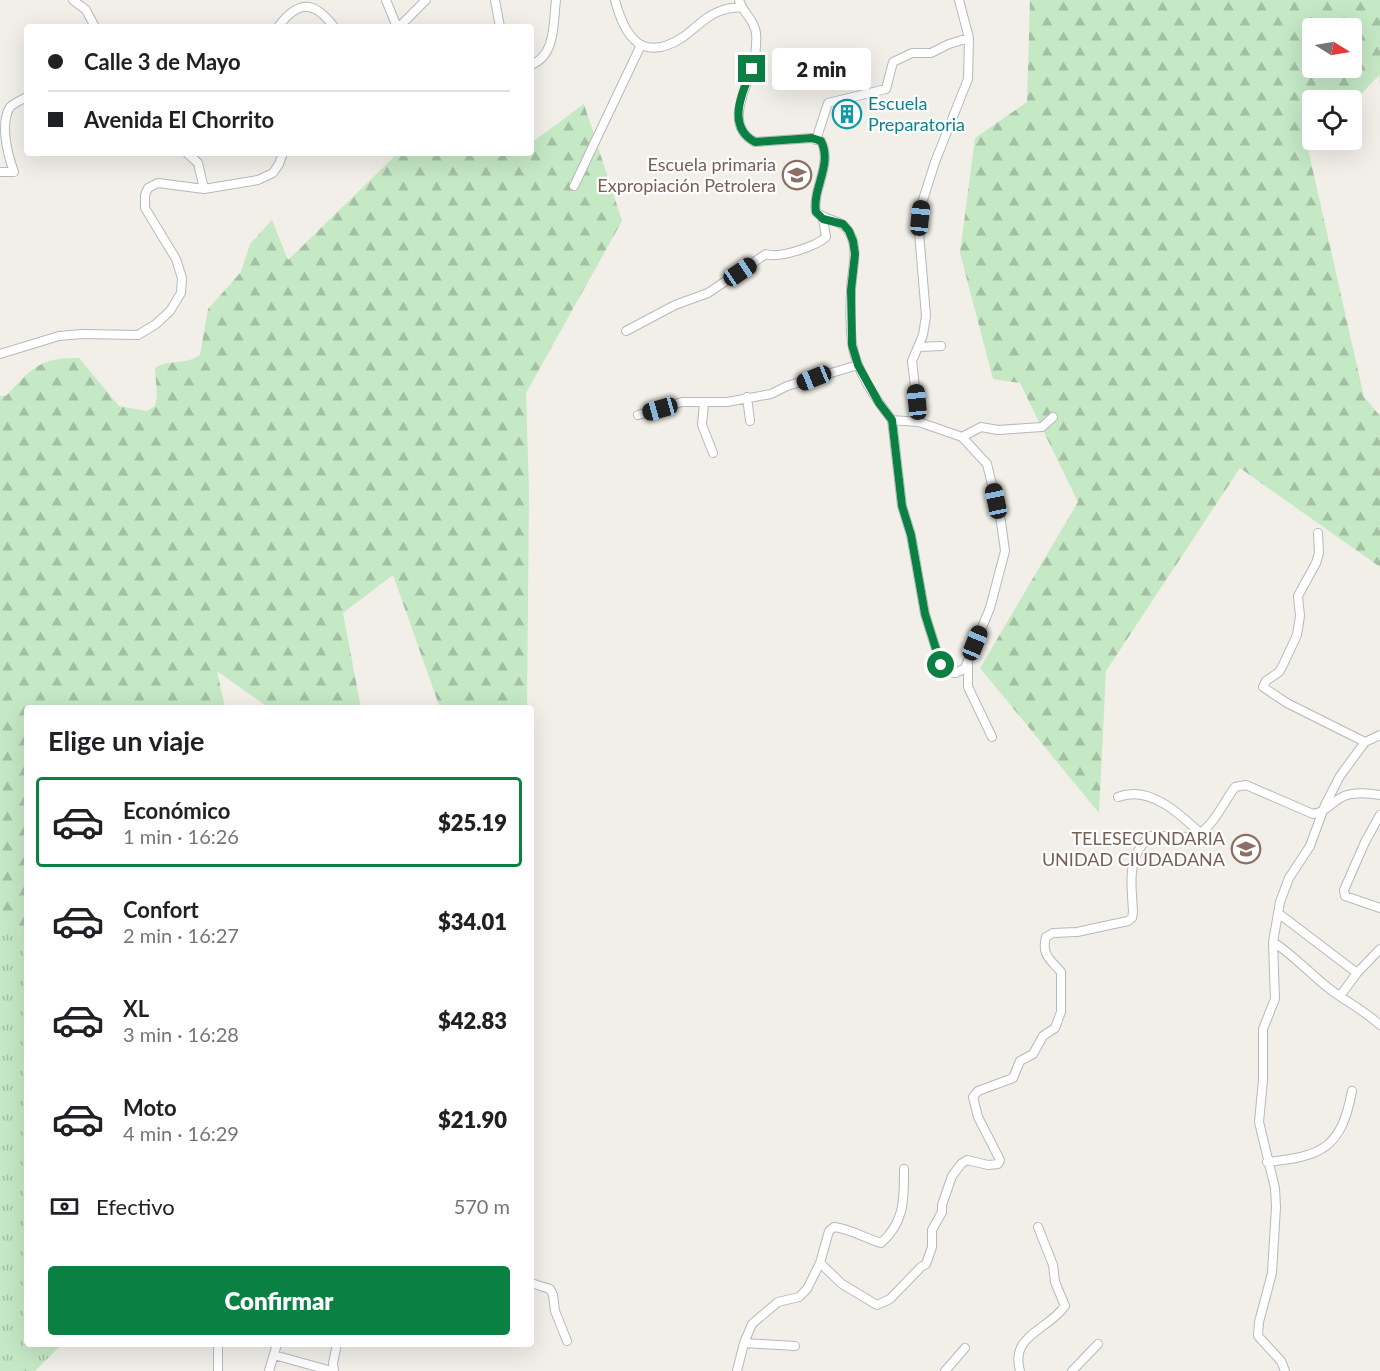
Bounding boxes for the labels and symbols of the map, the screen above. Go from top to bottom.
north arrow [1302,18,1362,78]
callout: 2 min [773,48,872,90]
route end [738,55,765,82]
place label: Escuela Preparatoria [868,92,965,135]
building icon: Escuela Preparatoria [831,98,863,130]
place label: Escuela primaria Expropiación Petrolera [597,153,776,196]
school or university icon: Escuela primaria Expropiación Petrolera [781,159,813,191]
car [909,199,931,237]
car [720,254,760,290]
car [794,363,834,393]
car [906,383,928,421]
car [640,395,680,423]
car [983,482,1009,520]
car [960,623,990,663]
route start [927,651,954,678]
place label: TELESECUNDARIA UNIDAD CIUDADANA [1042,827,1226,870]
school or university icon: TELESECUNDARIA UNIDAD CIUDADANA [1230,833,1262,865]

